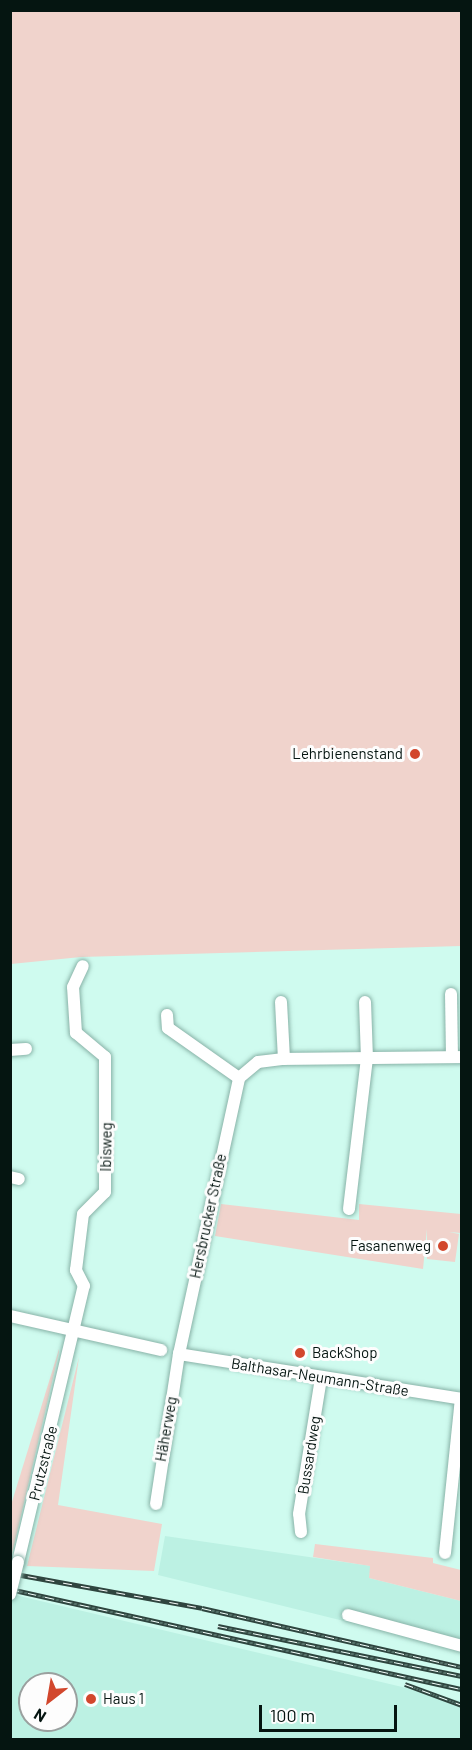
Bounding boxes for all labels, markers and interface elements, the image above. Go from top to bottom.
place label: Lehrbienenstand [292,745,403,763]
marker: Lehrbienenstand [408,747,422,761]
street label: Ibisweg [97,1122,115,1172]
street label: Hersbrucker Straße [186,1152,230,1280]
place label: Fasanenweg [350,1237,431,1255]
marker: Fasanenweg [436,1239,450,1253]
place label: BackShop [312,1344,377,1362]
marker: BackShop [293,1346,307,1360]
street label: Balthasar-Neumann-Straße [230,1354,410,1400]
street label: Häherweg [151,1395,181,1463]
street label: Bussardweg [294,1414,324,1496]
street label: Prutzstraße [25,1424,61,1502]
north arrow [18,1672,78,1732]
place label: Haus 1 [103,1690,144,1708]
marker: Haus 1 [84,1692,98,1706]
scale bar [262,1693,400,1731]
text: 100 m [270,1704,315,1726]
text: N [30,1705,49,1727]

